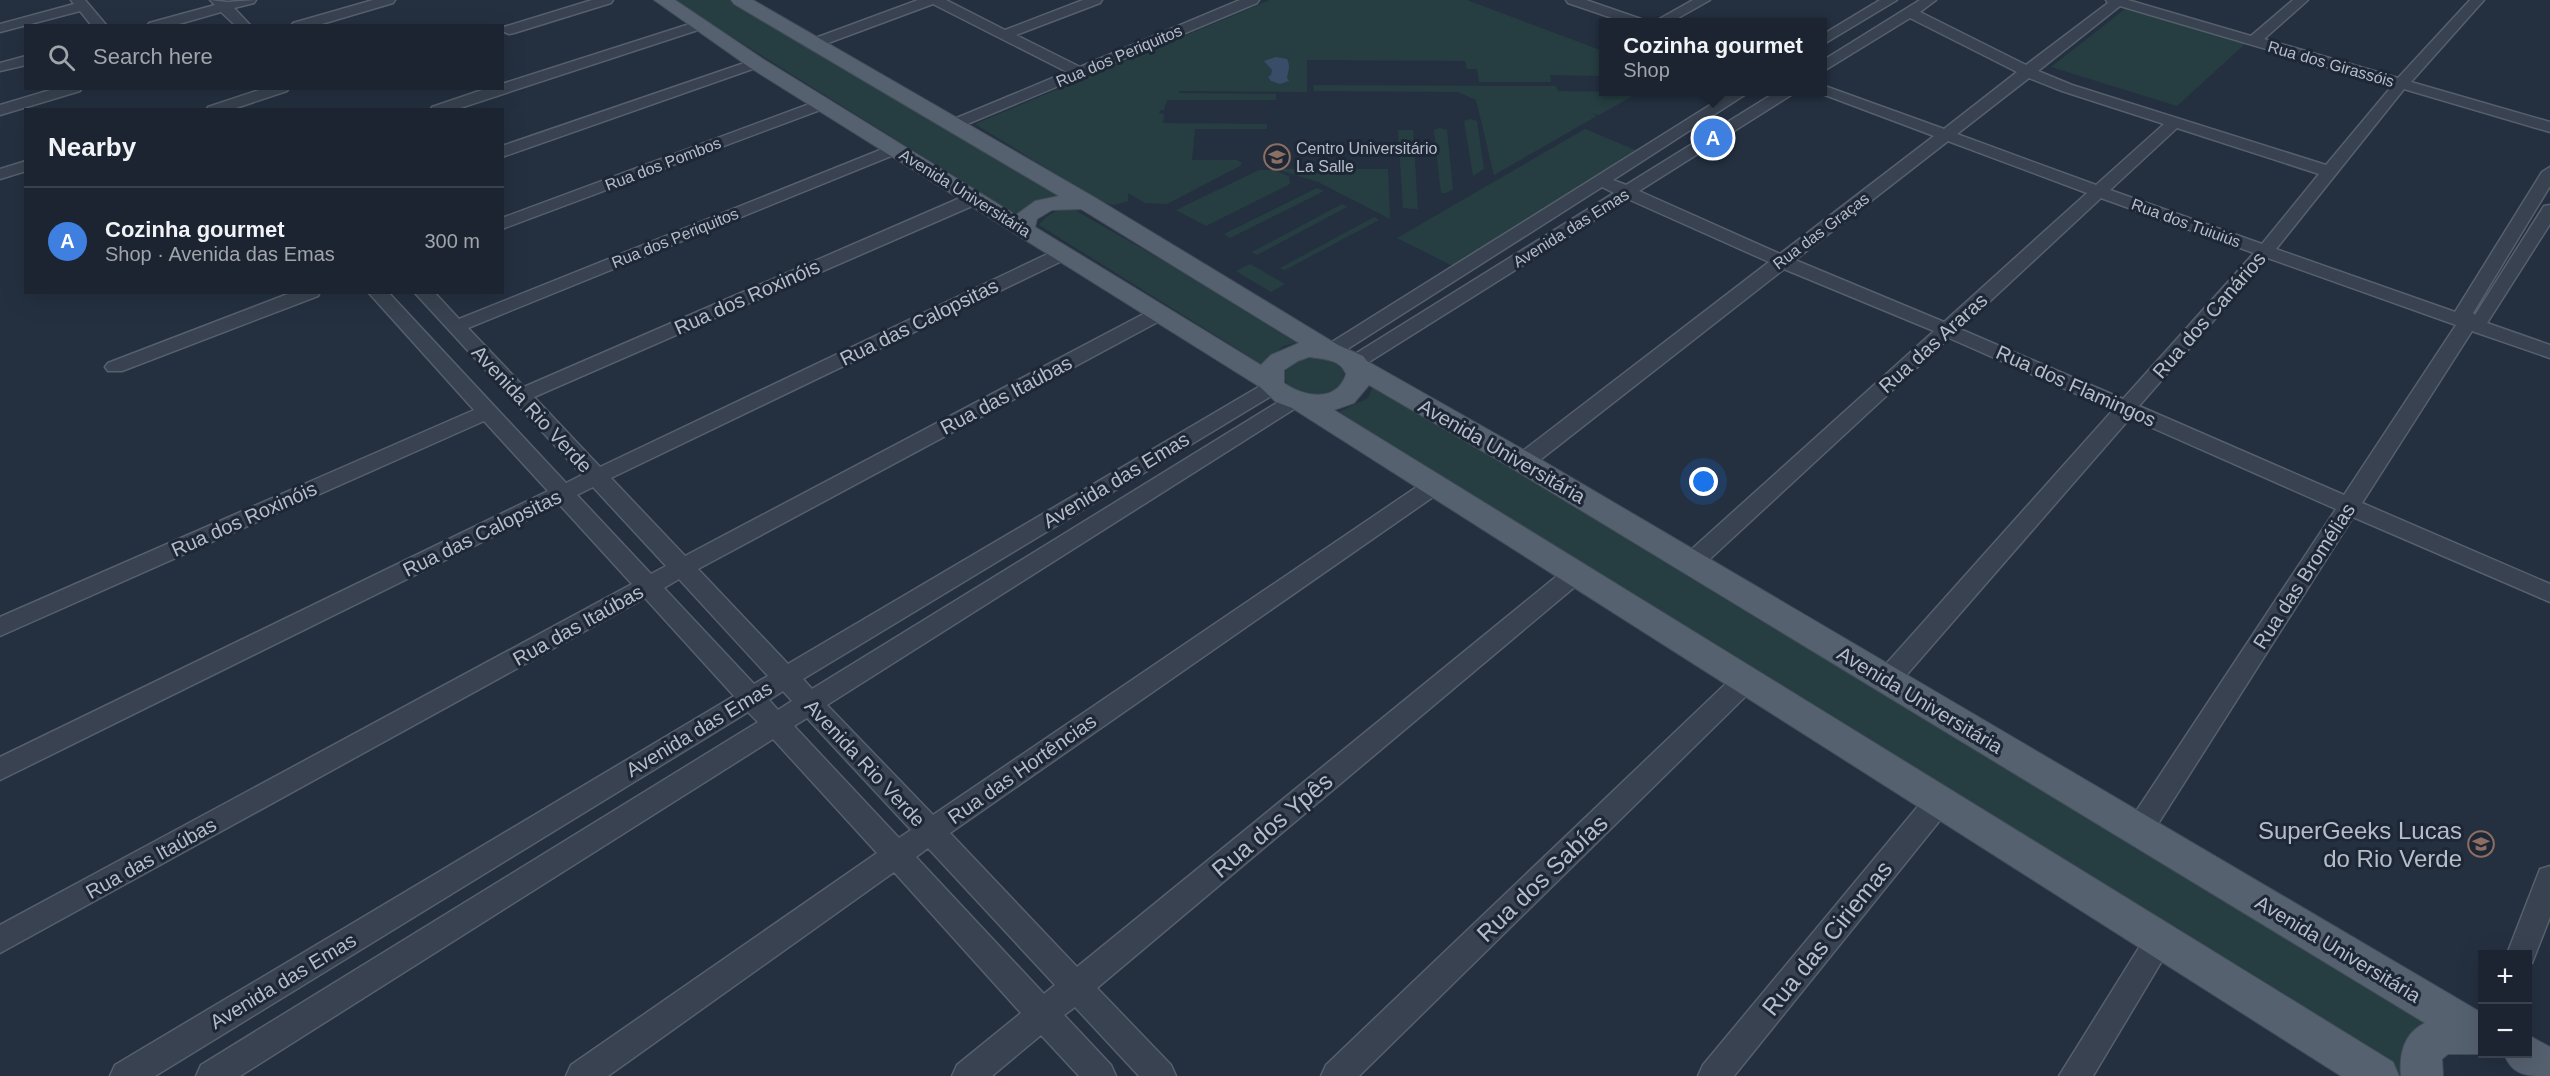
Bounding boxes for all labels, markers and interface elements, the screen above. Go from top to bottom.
popup [1599,18,1827,96]
street label: Rua dos Periquitos [1053,22,1185,90]
search box [24,24,504,90]
text: Cozinha gourmet [1623,33,1803,58]
street label: Rua dos Girassóis [2266,38,2396,90]
icon: search [45,41,78,74]
text: Search here [93,44,213,69]
text: Shop [1623,59,1670,81]
pin: A [1694,116,1732,160]
text: Nearby [48,132,136,162]
street label: Rua dos Pombos [603,134,723,194]
place label: Centro Universitário La Salle [1296,140,1437,175]
school or university icon: Centro Universitário La Salle [1262,142,1292,172]
street label: Avenida Universitária [897,146,1034,240]
street label: Avenida das Emas [1510,186,1632,270]
street label: Rua das Graças [1770,189,1872,273]
street label: Rua dos Tuiuiús [2129,195,2243,251]
street label: Rua dos Periquitos [609,205,741,271]
text: Cozinha gourmet [105,217,285,242]
text: A [60,230,75,252]
text: 300 m [424,230,480,252]
text: Shop · Avenida das Emas [105,243,335,265]
street label: Rua dos Canários [2148,247,2270,383]
street label: Rua dos Roxinóis [671,255,823,339]
street label: Rua das Calopsitas [836,274,1002,370]
street label: Rua das Araras [1874,289,1992,397]
street label: Avenida Rio Verde [468,341,596,477]
street label: Rua dos Flamingos [1993,341,2159,431]
street label: Rua das Itaúbas [937,351,1075,439]
street label: Avenida Universitária [1415,394,1590,508]
street label: Avenida das Emas [1039,428,1193,532]
your location [1689,467,1718,496]
street label: Rua dos Roxinóis [168,477,320,561]
street label: Rua das Calopsitas [399,485,565,581]
street label: Rua das Bromélias [2249,499,2359,653]
street label: Rua das Itaúbas [509,580,647,670]
street label: Avenida Universitária [1833,642,2007,758]
street label: Avenida das Emas [622,677,776,781]
street label: Avenida Rio Verde [801,695,929,831]
street label: Rua das Hortências [944,710,1100,828]
street label: Rua dos Ypês [1206,767,1338,883]
street label: Rua dos Sabías [1471,809,1613,947]
street label: Rua das Itaúbas [82,813,220,903]
place label: SuperGeeks Lucas do Rio Verde [2258,817,2462,872]
school or university icon: SuperGeeks Lucas do Rio Verde [2466,829,2496,859]
street label: Rua das Ciriemas [1756,855,1898,1021]
street label: Avenida Universitária [2251,891,2425,1007]
street label: Avenida das Emas [206,929,360,1033]
map controls [2478,950,2532,1058]
button: + [2478,950,2532,1004]
button: − [2478,1004,2532,1058]

